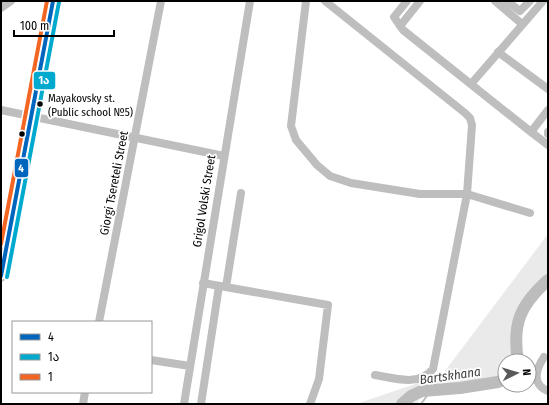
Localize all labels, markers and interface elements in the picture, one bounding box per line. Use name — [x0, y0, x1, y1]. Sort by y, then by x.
scale bar — [14, 12, 114, 38]
text: 100 m — [20, 19, 49, 33]
line badge: 1ა — [33, 71, 56, 90]
text: 1ა — [38, 74, 50, 87]
place label: Mayakovsky st. (Public school №5) — [48, 92, 133, 119]
marker: Mayakovsky st. (Public school №5) — [35, 99, 45, 109]
unlabelled marker — [17, 129, 27, 139]
street label: Giorgi Tsereteli Street — [97, 130, 131, 236]
street label: Grigol Volski Street — [190, 154, 218, 248]
line badge: 4 — [14, 158, 29, 178]
text: 4 — [18, 162, 24, 175]
legend — [12, 321, 152, 393]
text: 4 — [48, 330, 54, 344]
text: 1ა — [48, 350, 59, 364]
north arrow — [497, 353, 537, 393]
water label: Bartskhana — [419, 364, 482, 387]
text: N — [520, 368, 533, 376]
text: 1 — [48, 370, 53, 384]

